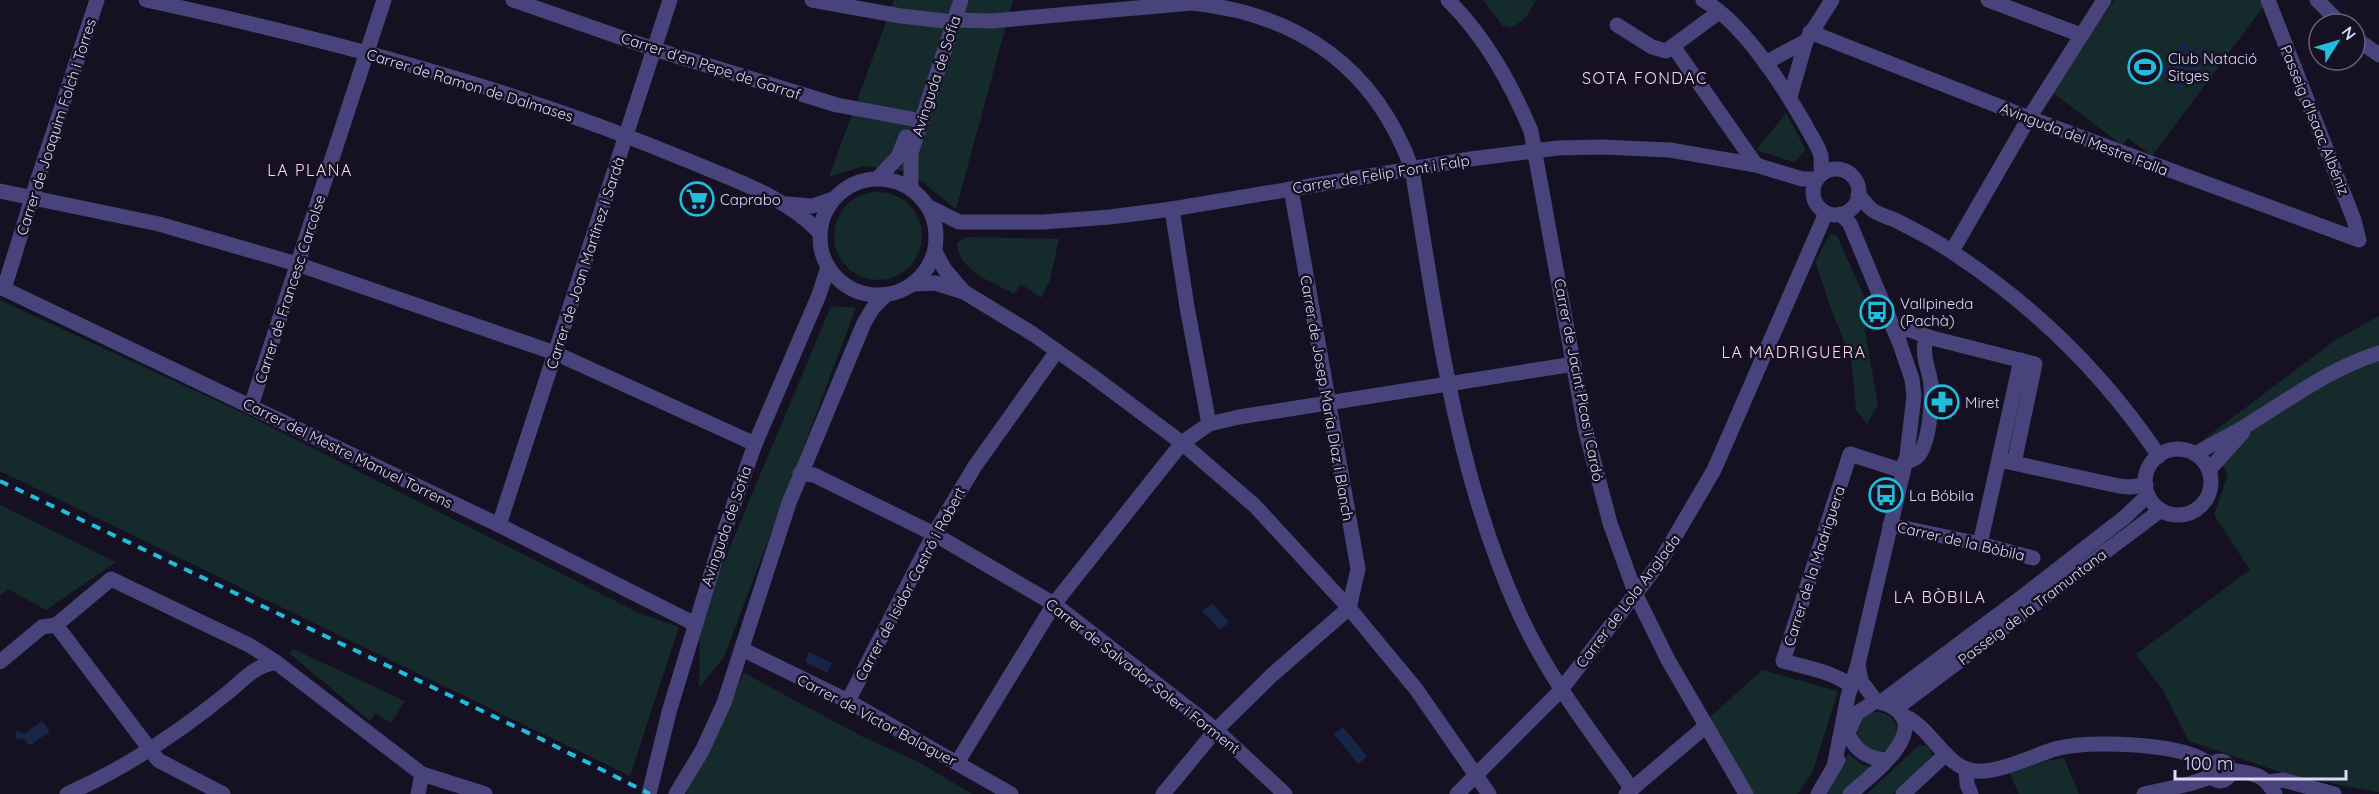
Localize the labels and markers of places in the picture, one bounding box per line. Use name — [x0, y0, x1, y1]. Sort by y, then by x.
sports icon: Club Natació Sitges — [2127, 49, 2163, 85]
place label: Club Natació Sitges — [2168, 49, 2257, 85]
supermarket icon: Caprabo — [679, 181, 715, 217]
place label: Caprabo — [720, 190, 781, 209]
bus stop icon: Vallpineda (Pachà) — [1859, 294, 1895, 330]
place label: Vallpineda (Pachà) — [1900, 294, 1973, 330]
pharmacy icon: Miret — [1924, 384, 1960, 420]
place label: Miret — [1965, 393, 2000, 412]
bus stop icon: La Bóbila — [1868, 477, 1904, 513]
place label: La Bóbila — [1909, 486, 1974, 505]

